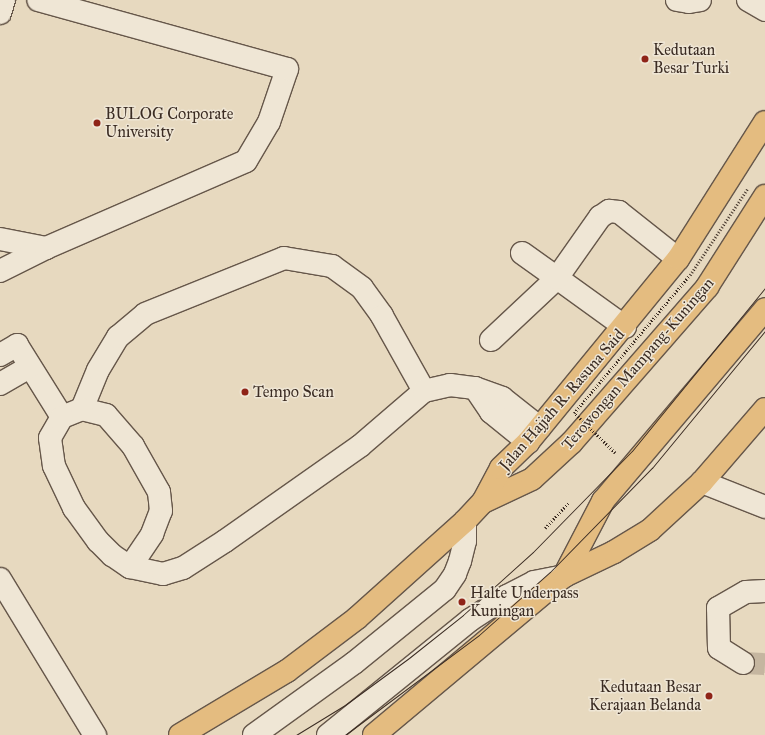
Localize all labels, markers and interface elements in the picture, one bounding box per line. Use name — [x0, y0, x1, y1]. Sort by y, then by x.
place label: Kedutaan Besar Turki — [653, 40, 729, 78]
marker: Kedutaan Besar Turki — [640, 54, 650, 64]
place label: BULOG Corporate University — [105, 104, 233, 142]
marker: BULOG Corporate University — [92, 118, 102, 128]
street label: Terowongan Mampang-Kuningan — [558, 274, 718, 454]
street label: Jalan Hajjah R. Rasuna Said — [495, 325, 629, 475]
place label: Tempo Scan — [253, 382, 334, 402]
marker: Tempo Scan — [240, 387, 250, 397]
place label: Halte Underpass Kuningan — [470, 583, 579, 621]
marker: Halte Underpass Kuningan — [457, 597, 467, 607]
place label: Kedutaan Besar Kerajaan Belanda — [589, 677, 701, 715]
marker: Kedutaan Besar Kerajaan Belanda — [704, 691, 714, 701]

